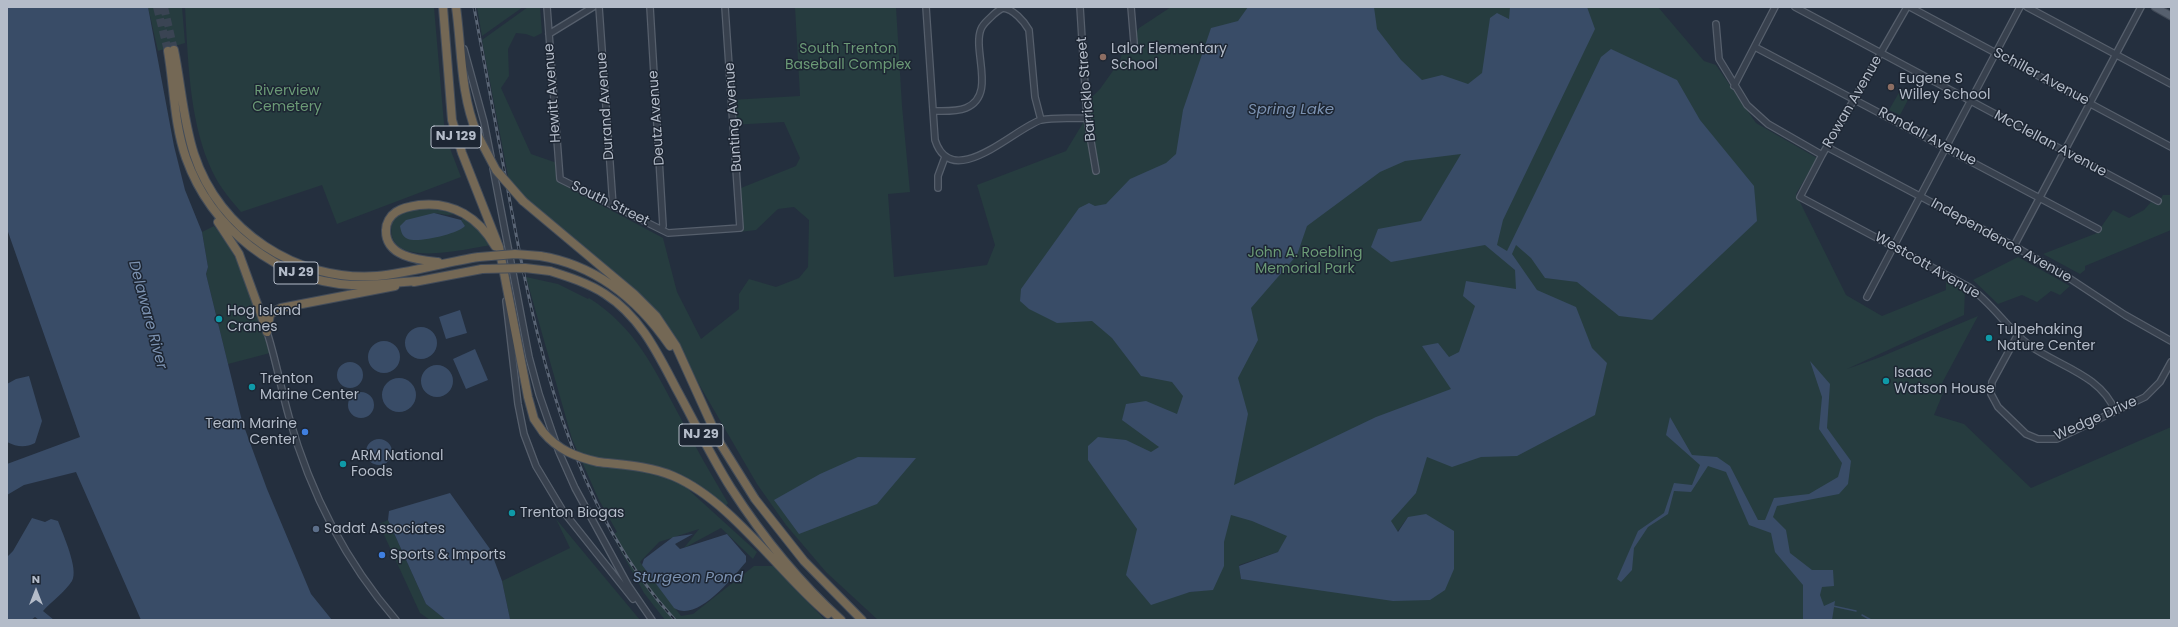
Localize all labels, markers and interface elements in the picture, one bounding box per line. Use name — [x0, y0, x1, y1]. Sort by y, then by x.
street label: Barricklo Street — [1074, 36, 1100, 142]
park label: South Trenton Baseball Complex — [785, 41, 911, 74]
place label: Lalor Elementary School — [1111, 41, 1227, 74]
street label: Hewitt Avenue — [541, 43, 565, 143]
street label: Schiller Avenue — [1990, 45, 2092, 109]
street label: Durand Avenue — [594, 51, 618, 161]
marker: Lalor Elementary School — [1098, 52, 1108, 62]
street label: Rowan Avenue — [1820, 53, 1886, 151]
street label: Bunting Avenue — [722, 62, 746, 172]
street label: Deutz Avenue — [645, 70, 669, 166]
place label: Eugene S Willey School — [1899, 71, 1990, 104]
marker: Eugene S Willey School — [1886, 82, 1896, 92]
park label: Riverview Cemetery — [252, 83, 322, 116]
water label: Spring Lake — [1248, 101, 1334, 119]
street label: Randall Avenue — [1875, 104, 1979, 170]
street label: McClellan Avenue — [1991, 107, 2109, 181]
road number: NJ 129 — [431, 126, 481, 148]
street label: South Street — [568, 178, 652, 230]
street label: Independence Avenue — [1928, 195, 2074, 287]
street label: Westcott Avenue — [1871, 229, 1983, 303]
park label: John A. Roebling Memorial Park — [1247, 245, 1363, 278]
water label: Delaware River — [124, 259, 170, 371]
road number: NJ 29 — [274, 262, 318, 284]
place label: Hog Island Cranes — [227, 303, 301, 336]
marker: Hog Island Cranes — [214, 314, 224, 324]
place label: Tulpehaking Nature Center — [1997, 322, 2095, 354]
marker: Tulpehaking Nature Center — [1984, 333, 1994, 343]
place label: Isaac Watson House — [1894, 365, 1995, 398]
place label: Trenton Marine Center — [260, 371, 359, 404]
marker: Isaac Watson House — [1881, 376, 1891, 386]
marker: Trenton Marine Center — [247, 382, 257, 392]
street label: Wedge Drive — [2052, 393, 2140, 445]
place label: Team Marine Center — [205, 416, 297, 448]
road number: NJ 29 — [679, 424, 723, 446]
marker: Team Marine Center — [300, 427, 310, 437]
place label: ARM National Foods — [351, 448, 443, 480]
marker: ARM National Foods — [338, 459, 348, 469]
place label: Trenton Biogas — [520, 505, 624, 521]
marker: Trenton Biogas — [507, 508, 517, 518]
place label: Sadat Associates — [324, 521, 445, 537]
marker: Sadat Associates — [311, 524, 321, 534]
place label: Sports & Imports — [390, 547, 506, 563]
marker: Sports & Imports — [377, 550, 387, 560]
water label: Sturgeon Pond — [633, 569, 743, 587]
north arrow — [16, 571, 56, 611]
text: N — [32, 571, 40, 587]

